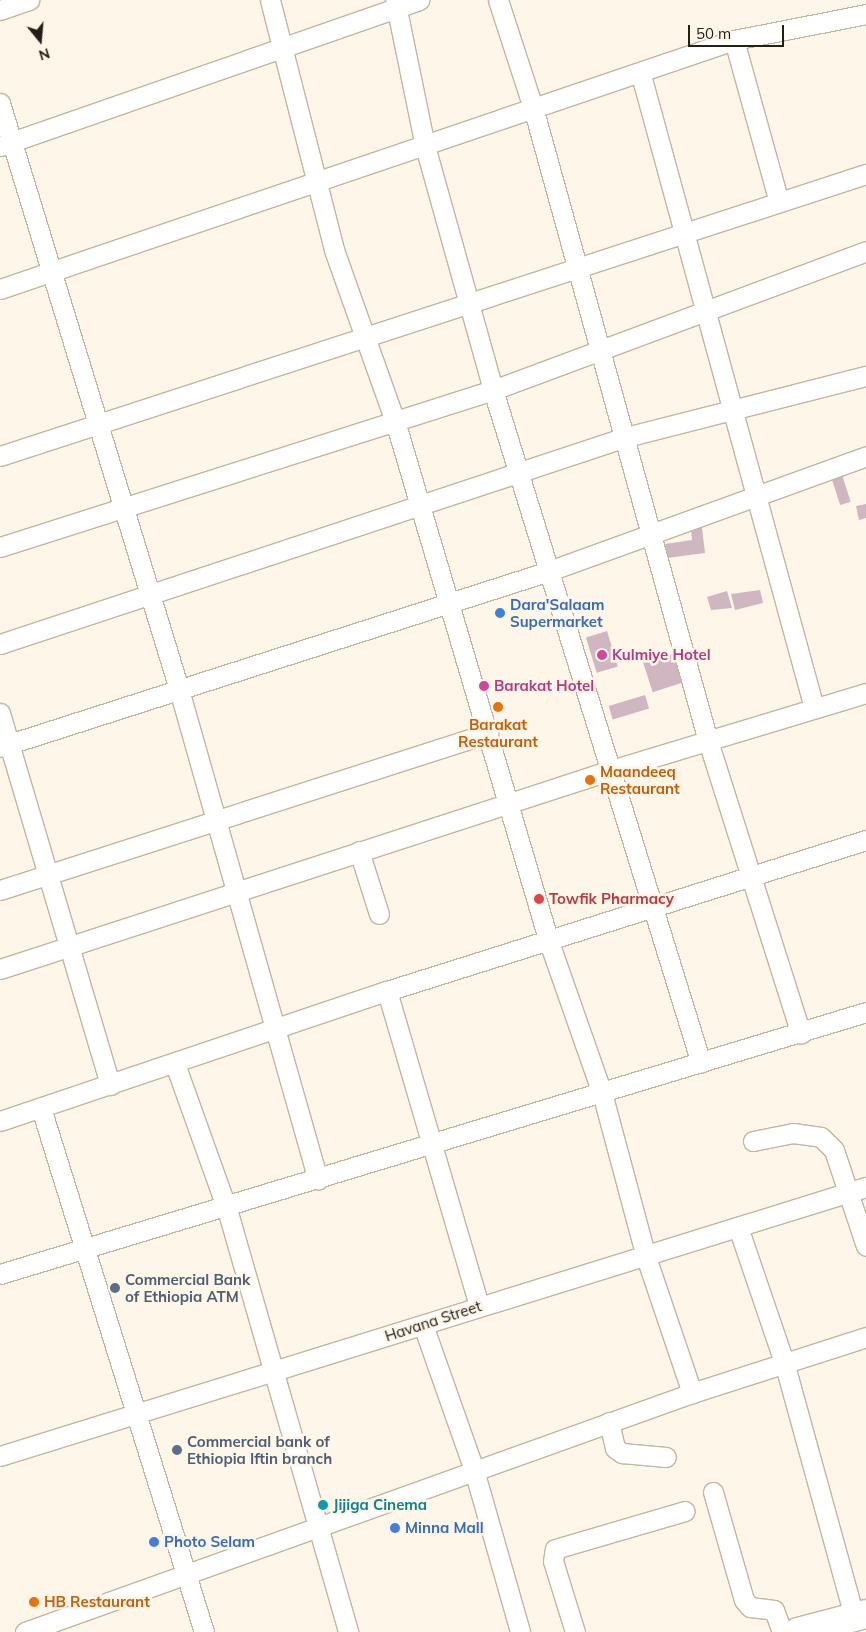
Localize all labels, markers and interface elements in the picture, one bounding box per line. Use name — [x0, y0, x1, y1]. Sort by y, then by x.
north arrow — [15, 15, 65, 65]
scale bar — [691, 15, 787, 47]
text: 50 m — [696, 24, 731, 43]
text: N — [37, 44, 52, 64]
place label: Dara'Salaam Supermarket — [510, 595, 604, 630]
marker: Dara'Salaam Supermarket — [494, 607, 506, 619]
place label: Kulmiye Hotel — [612, 646, 711, 664]
marker: Kulmiye Hotel — [596, 649, 608, 661]
place label: Barakat Hotel — [494, 677, 594, 695]
marker: Barakat Hotel — [478, 680, 490, 692]
marker: Barakat Restaurant — [492, 701, 504, 713]
place label: Barakat Restaurant — [458, 715, 538, 750]
place label: Maandeeq Restaurant — [600, 762, 680, 797]
marker: Maandeeq Restaurant — [584, 774, 596, 786]
place label: Towfik Pharmacy — [549, 890, 674, 908]
marker: Towfik Pharmacy — [533, 893, 545, 905]
place label: Commercial Bank of Ethiopia ATM — [125, 1270, 250, 1305]
marker: Commercial Bank of Ethiopia ATM — [109, 1282, 121, 1294]
street label: Havana Street — [382, 1297, 484, 1345]
place label: Commercial bank of Ethiopia Iftin branch — [187, 1432, 332, 1467]
marker: Commercial bank of Ethiopia Iftin branch — [171, 1444, 183, 1456]
place label: Jijiga Cinema — [333, 1496, 427, 1514]
marker: Jijiga Cinema — [317, 1499, 329, 1511]
place label: Minna Mall — [405, 1519, 484, 1537]
marker: Minna Mall — [389, 1522, 401, 1534]
place label: Photo Selam — [164, 1533, 255, 1551]
marker: Photo Selam — [148, 1536, 160, 1548]
place label: HB Restaurant — [44, 1593, 150, 1611]
marker: HB Restaurant — [28, 1596, 40, 1608]

